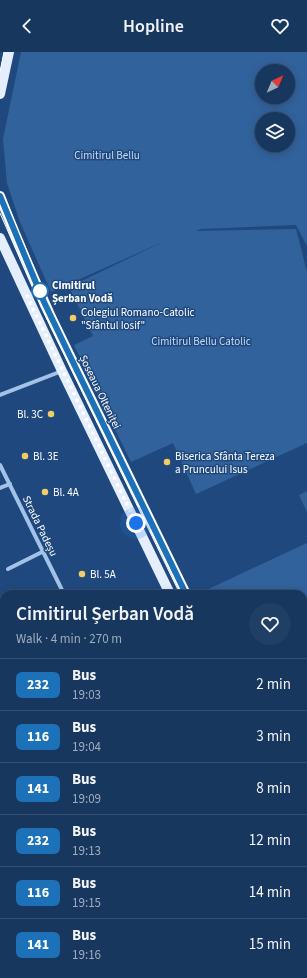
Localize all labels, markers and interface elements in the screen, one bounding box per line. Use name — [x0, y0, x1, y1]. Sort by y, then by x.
text: Hopline — [123, 14, 184, 39]
icon: back — [16, 15, 38, 37]
icon: heart — [269, 15, 291, 37]
north arrow — [255, 64, 295, 104]
map controls — [255, 64, 295, 152]
button: layers — [255, 112, 295, 152]
park label: Cimitirul Bellu — [74, 148, 140, 163]
place label: Cimitirul Șerban Vodă — [52, 278, 113, 306]
marker: Cimitirul Șerban Vodă — [31, 282, 49, 300]
place label: Colegiul Romano-Catolic "Sfântul Iosif" — [81, 305, 195, 333]
marker: Colegiul Romano-Catolic "Sfântul Iosif" — [68, 313, 78, 323]
park label: Cimitirul Bellu Catolic — [151, 334, 251, 349]
street label: Șoseaua Olteniței — [76, 352, 124, 432]
place label: Bl. 3C — [17, 407, 43, 422]
marker: Bl. 3C — [46, 409, 56, 419]
place label: Bl. 3E — [33, 449, 59, 464]
place label: Biserica Sfânta Tereza a Pruncului Isus — [175, 449, 275, 477]
marker: Bl. 3E — [20, 451, 30, 461]
marker: Biserica Sfânta Tereza a Pruncului Isus — [162, 457, 172, 467]
place label: Bl. 4A — [53, 485, 79, 500]
marker: Bl. 4A — [40, 487, 50, 497]
street label: Strada Padeșu — [19, 493, 61, 559]
your location — [126, 513, 146, 533]
place label: Bl. 5A — [90, 567, 116, 582]
marker: Bl. 5A — [77, 569, 87, 579]
text: Cimitirul Șerban Vodă — [16, 601, 194, 628]
button: heart — [249, 603, 291, 645]
text: Walk · 4 min · 270 m — [16, 630, 122, 648]
text: Bus — [72, 665, 96, 686]
text: 2 min — [256, 674, 291, 695]
text: 232 — [27, 675, 49, 695]
text: 19:03 — [72, 686, 101, 704]
text: Bus — [72, 717, 96, 738]
text: 3 min — [256, 726, 291, 747]
text: 116 — [27, 727, 49, 747]
text: 19:04 — [72, 738, 101, 756]
text: Bus — [72, 769, 96, 790]
text: 8 min — [256, 778, 291, 799]
text: 141 — [27, 779, 49, 799]
text: 19:09 — [72, 790, 101, 808]
text: Bus — [72, 821, 96, 842]
text: 12 min — [249, 830, 291, 851]
text: 232 — [27, 831, 49, 851]
text: 19:13 — [72, 842, 101, 860]
text: Bus — [72, 873, 96, 894]
text: 14 min — [249, 882, 291, 903]
text: 116 — [27, 883, 49, 903]
text: 19:15 — [72, 894, 101, 912]
text: Bus — [72, 925, 96, 946]
text: 15 min — [249, 934, 291, 955]
text: 141 — [27, 935, 49, 955]
text: 19:16 — [72, 946, 101, 964]

